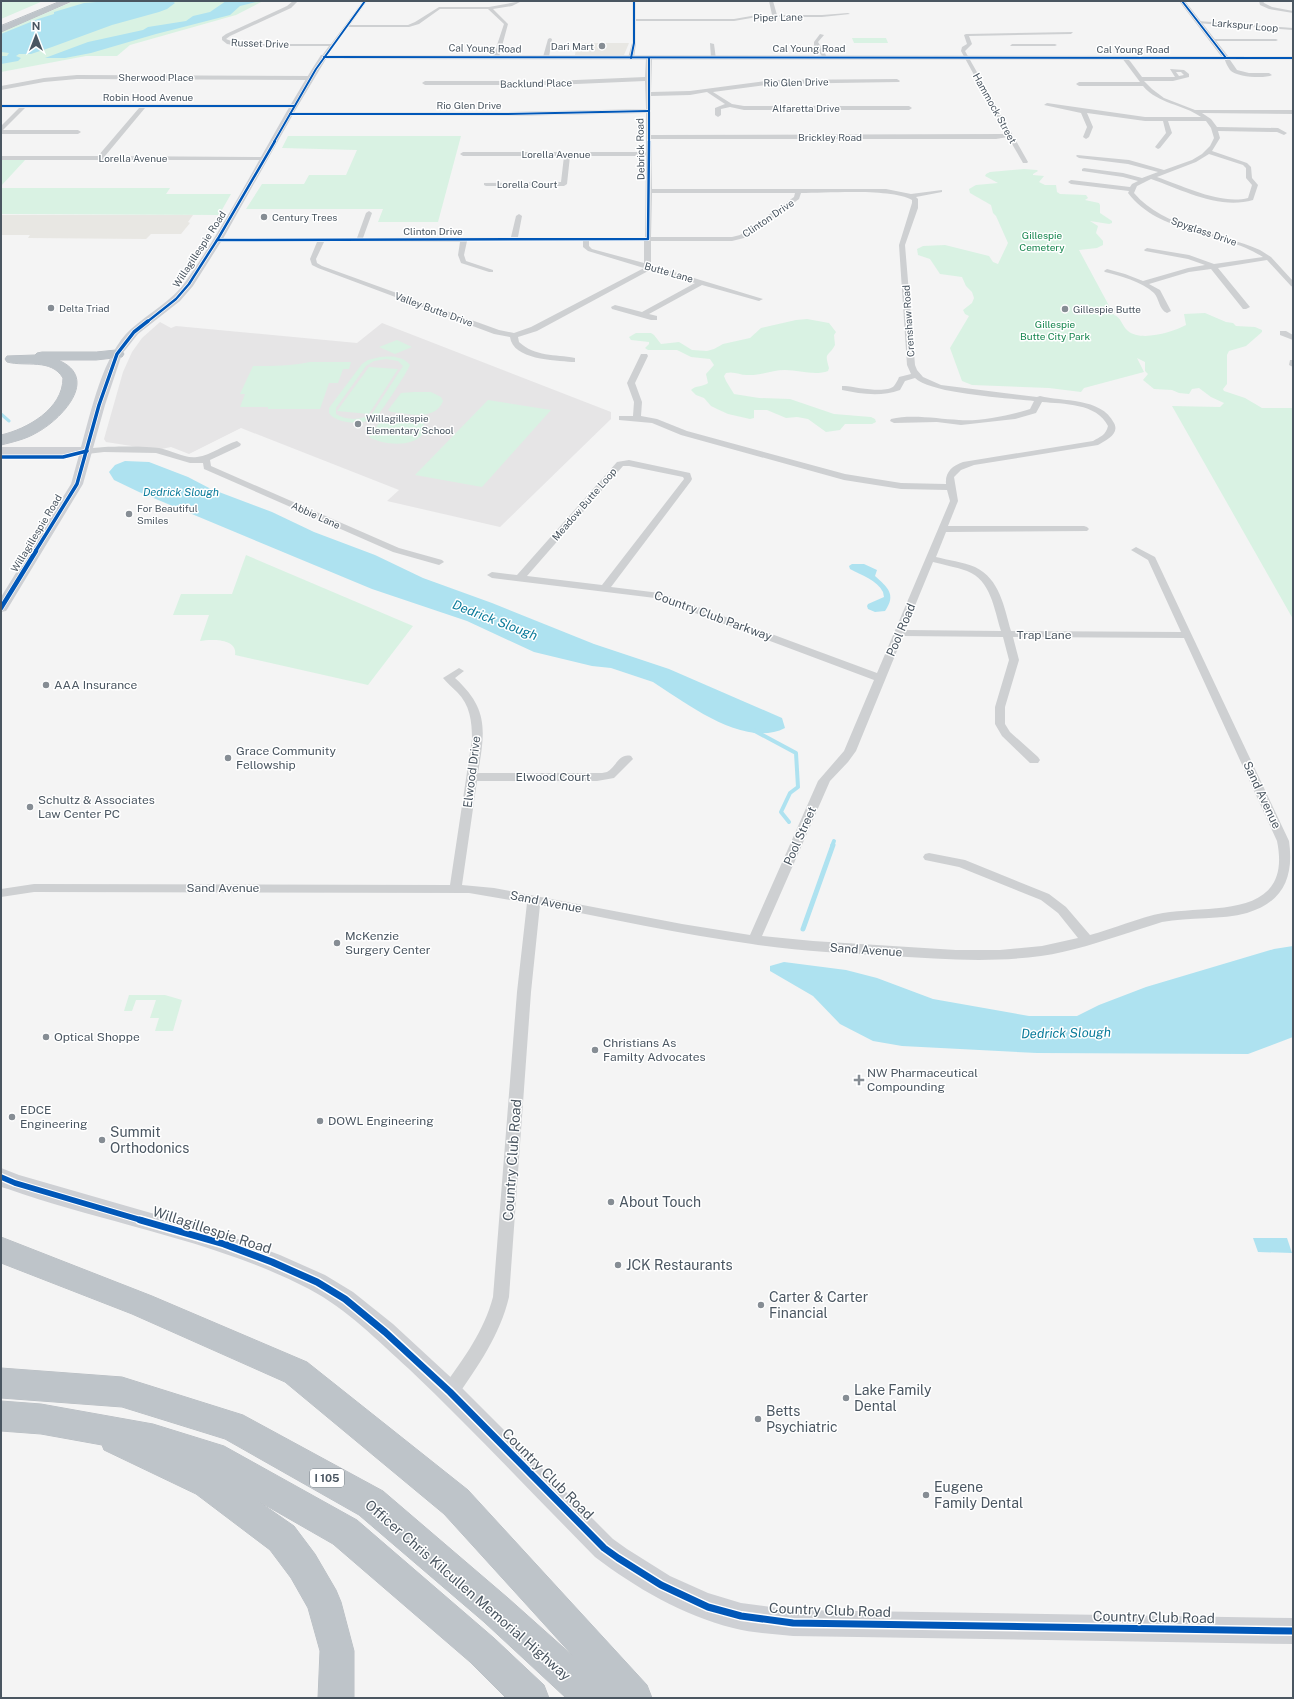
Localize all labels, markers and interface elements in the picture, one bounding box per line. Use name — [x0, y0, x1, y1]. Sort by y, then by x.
street label: Piper Lane — [753, 11, 803, 23]
north arrow — [16, 16, 56, 56]
street label: Larkspur Loop — [1211, 16, 1279, 34]
text: N — [32, 20, 40, 32]
street label: Russet Drive — [231, 36, 290, 50]
place label: Dari Mart — [551, 40, 594, 52]
street label: Cal Young Road — [448, 41, 522, 55]
marker: Dari Mart — [597, 41, 607, 51]
street label: Cal Young Road — [773, 42, 845, 54]
street label: Cal Young Road — [1097, 43, 1169, 55]
street label: Sherwood Place — [118, 71, 194, 83]
street label: Hammock Street — [971, 71, 1019, 145]
street label: Rio Glen Drive — [763, 75, 829, 89]
street label: Backlund Place — [500, 76, 572, 90]
street label: Robin Hood Avenue — [103, 91, 194, 103]
street label: Rio Glen Drive — [436, 99, 502, 111]
street label: Alfaretta Drive — [772, 102, 840, 114]
street label: Debrick Road — [633, 118, 647, 180]
street label: Brickley Road — [798, 131, 862, 143]
street label: Lorella Avenue — [522, 148, 591, 160]
street label: Lorella Avenue — [99, 152, 168, 164]
street label: Lorella Court — [497, 178, 557, 190]
street label: Clinton Drive — [740, 196, 796, 240]
street label: Willagillespie Road — [170, 209, 228, 289]
place label: Century Trees — [272, 211, 337, 223]
marker: Century Trees — [259, 212, 269, 222]
street label: Spyglass Drive — [1169, 214, 1239, 248]
street label: Clinton Drive — [403, 225, 463, 237]
park label: Gillespie Cemetery — [1019, 229, 1065, 253]
street label: Butte Lane — [643, 259, 695, 285]
street label: Crenshaw Road — [899, 285, 917, 357]
street label: Valley Butte Drive — [393, 289, 475, 329]
place label: Delta Triad — [59, 302, 110, 314]
marker: Delta Triad — [46, 303, 56, 313]
place label: Gillespie Butte — [1073, 303, 1141, 315]
marker: Gillespie Butte — [1060, 304, 1070, 314]
park label: Gillespie Butte City Park — [1020, 318, 1090, 342]
place label: Willagillespie Elementary School — [366, 412, 454, 436]
marker: Willagillespie Elementary School — [353, 419, 363, 429]
street label: Meadow Butte Loop — [549, 465, 619, 543]
water label: Dedrick Slough — [143, 486, 219, 498]
street label: Willagillespie Road — [8, 492, 64, 574]
street label: Abbie Lane — [290, 499, 343, 531]
place label: For Beautiful Smiles — [137, 502, 198, 526]
marker: For Beautiful Smiles — [124, 509, 134, 519]
street label: Country Club Parkway — [652, 588, 774, 644]
water label: Dedrick Slough — [450, 597, 540, 643]
street label: Pool Road — [884, 601, 918, 659]
street label: Trap Lane — [1017, 628, 1072, 642]
place label: AAA Insurance — [54, 678, 138, 692]
marker: AAA Insurance — [41, 680, 51, 690]
street label: Elwood Drive — [461, 735, 483, 809]
place label: Grace Community Fellowship — [236, 744, 336, 772]
marker: Grace Community Fellowship — [223, 753, 233, 763]
street label: Sand Avenue — [1240, 759, 1284, 831]
street label: Elwood Court — [516, 770, 591, 784]
place label: Schultz & Associates Law Center PC — [38, 793, 155, 821]
marker: Schultz & Associates Law Center PC — [25, 802, 35, 812]
street label: Pool Street — [781, 804, 819, 867]
street label: Sand Avenue — [187, 881, 260, 895]
street label: Sand Avenue — [509, 888, 583, 916]
place label: McKenzie Surgery Center — [345, 929, 431, 957]
marker: McKenzie Surgery Center — [332, 938, 342, 948]
street label: Sand Avenue — [829, 940, 903, 960]
water label: Dedrick Slough — [1021, 1025, 1111, 1041]
place label: Optical Shoppe — [54, 1030, 140, 1044]
marker: Optical Shoppe — [41, 1032, 51, 1042]
place label: Christians As Familty Advocates — [603, 1036, 706, 1064]
marker: Christians As Familty Advocates — [590, 1045, 600, 1055]
place label: NW Pharmaceutical Compounding — [867, 1066, 978, 1094]
marker: NW Pharmaceutical Compounding — [854, 1075, 864, 1085]
street label: Country Club Road — [500, 1099, 524, 1221]
place label: EDCE Engineering — [20, 1103, 87, 1131]
marker: EDCE Engineering — [7, 1112, 17, 1122]
place label: DOWL Engineering — [328, 1114, 434, 1128]
marker: DOWL Engineering — [315, 1116, 325, 1126]
place label: Summit Orthodonics — [110, 1124, 189, 1156]
marker: Summit Orthodonics — [97, 1135, 107, 1145]
place label: About Touch — [619, 1194, 701, 1210]
marker: About Touch — [606, 1197, 616, 1207]
street label: Willagillespie Road — [150, 1203, 274, 1257]
place label: JCK Restaurants — [626, 1257, 733, 1273]
marker: JCK Restaurants — [613, 1260, 623, 1270]
place label: Carter & Carter Financial — [769, 1289, 868, 1321]
marker: Carter & Carter Financial — [756, 1300, 766, 1310]
place label: Lake Family Dental — [854, 1382, 932, 1414]
marker: Lake Family Dental — [841, 1393, 851, 1403]
place label: Betts Psychiatric — [766, 1403, 838, 1435]
marker: Betts Psychiatric — [753, 1414, 763, 1424]
street label: Country Club Road — [499, 1425, 597, 1523]
road number: I 105 — [310, 1469, 344, 1487]
place label: Eugene Family Dental — [934, 1479, 1023, 1511]
marker: Eugene Family Dental — [921, 1490, 931, 1500]
street label: Officer Chris Kilcullen Memorial Highway — [362, 1496, 574, 1684]
street label: Country Club Road — [769, 1600, 891, 1620]
street label: Country Club Road — [1093, 1608, 1215, 1626]

